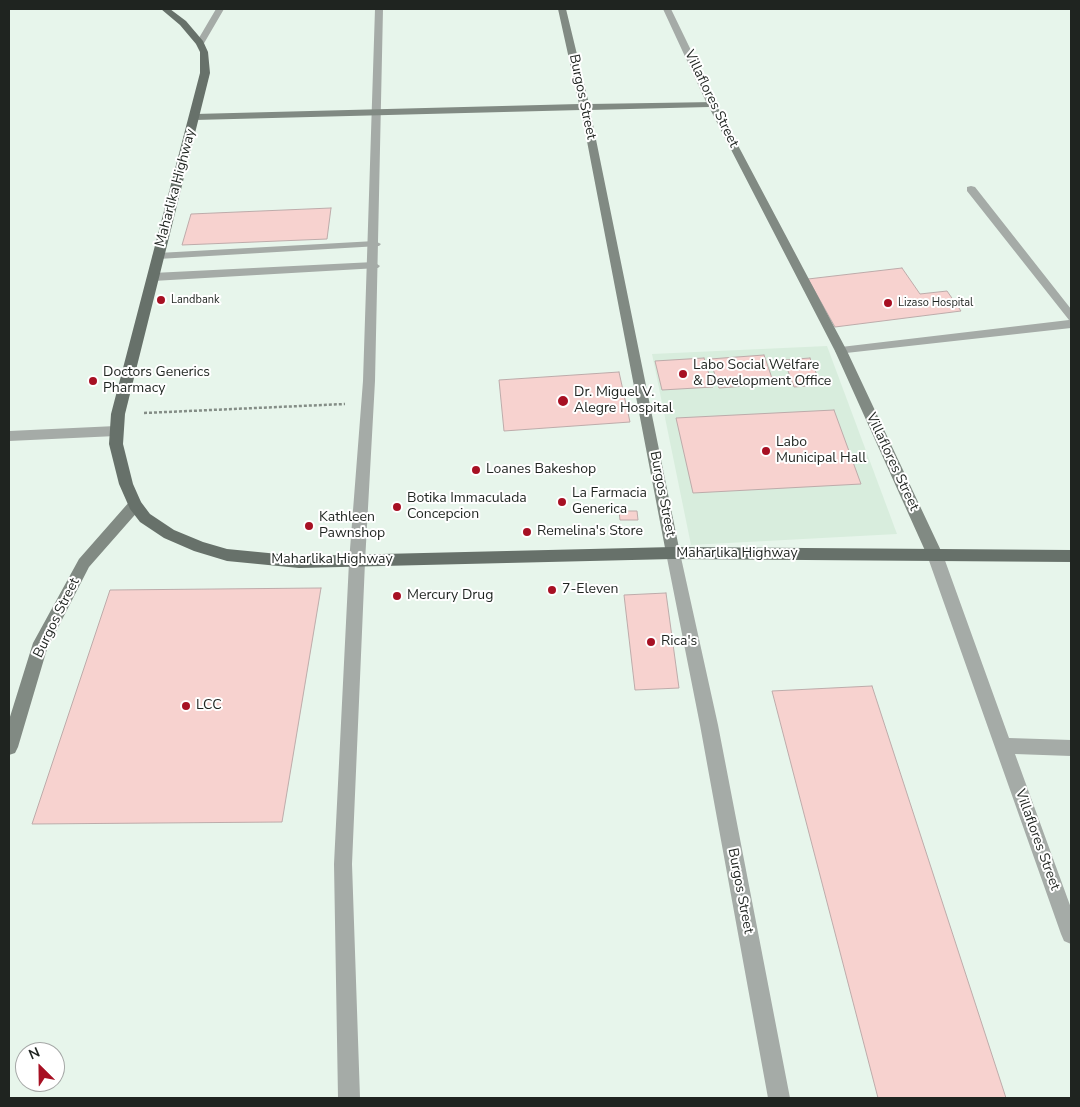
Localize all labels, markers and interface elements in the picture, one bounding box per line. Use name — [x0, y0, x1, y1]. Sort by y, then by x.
street label: Villaflores Street — [680, 48, 742, 150]
street label: Burgos Street — [565, 53, 599, 141]
street label: Maharlika Highway — [152, 127, 200, 249]
place label: Landbank — [171, 293, 219, 307]
marker: Landbank — [155, 294, 167, 306]
place label: Lizaso Hospital — [898, 296, 973, 310]
marker: Lizaso Hospital — [882, 297, 894, 309]
place label: Labo Social Welfare & Development Office — [693, 358, 831, 391]
place label: Doctors Generics Pharmacy — [103, 365, 210, 398]
marker: Labo Social Welfare & Development Office — [677, 368, 689, 380]
marker: Doctors Generics Pharmacy — [87, 375, 99, 387]
place label: Dr. Miguel V. Alegre Hospital — [574, 385, 673, 418]
marker: Dr. Miguel V. Alegre Hospital — [556, 394, 570, 408]
street label: Villaflores Street — [862, 410, 922, 514]
place label: Labo Municipal Hall — [776, 435, 866, 468]
marker: Labo Municipal Hall — [760, 445, 772, 457]
street label: Burgos Street — [645, 450, 679, 538]
place label: Loanes Bakeshop — [486, 462, 596, 478]
marker: Loanes Bakeshop — [470, 464, 482, 476]
place label: La Farmacia Generica — [572, 486, 647, 518]
place label: Botika Immaculada Concepcion — [407, 491, 527, 524]
marker: La Farmacia Generica — [556, 496, 568, 508]
marker: Botika Immaculada Concepcion — [391, 501, 403, 513]
place label: Kathleen Pawnshop — [319, 510, 385, 542]
marker: Kathleen Pawnshop — [303, 520, 315, 532]
place label: Remelina's Store — [537, 524, 643, 540]
marker: Remelina's Store — [521, 526, 533, 538]
street label: Maharlika Highway — [676, 546, 798, 562]
street label: Maharlika Highway — [271, 552, 393, 568]
street label: Burgos Street — [30, 575, 84, 661]
place label: 7-Eleven — [562, 582, 618, 598]
marker: 7-Eleven — [546, 584, 558, 596]
place label: Mercury Drug — [407, 588, 493, 604]
marker: Mercury Drug — [391, 590, 403, 602]
place label: Rica's — [661, 634, 697, 650]
marker: Rica's — [645, 636, 657, 648]
place label: LCC — [196, 698, 222, 714]
marker: LCC — [180, 700, 192, 712]
street label: Villaflores Street — [1011, 787, 1063, 893]
street label: Burgos Street — [723, 847, 757, 935]
north arrow — [15, 1042, 65, 1092]
text: N — [26, 1043, 43, 1064]

